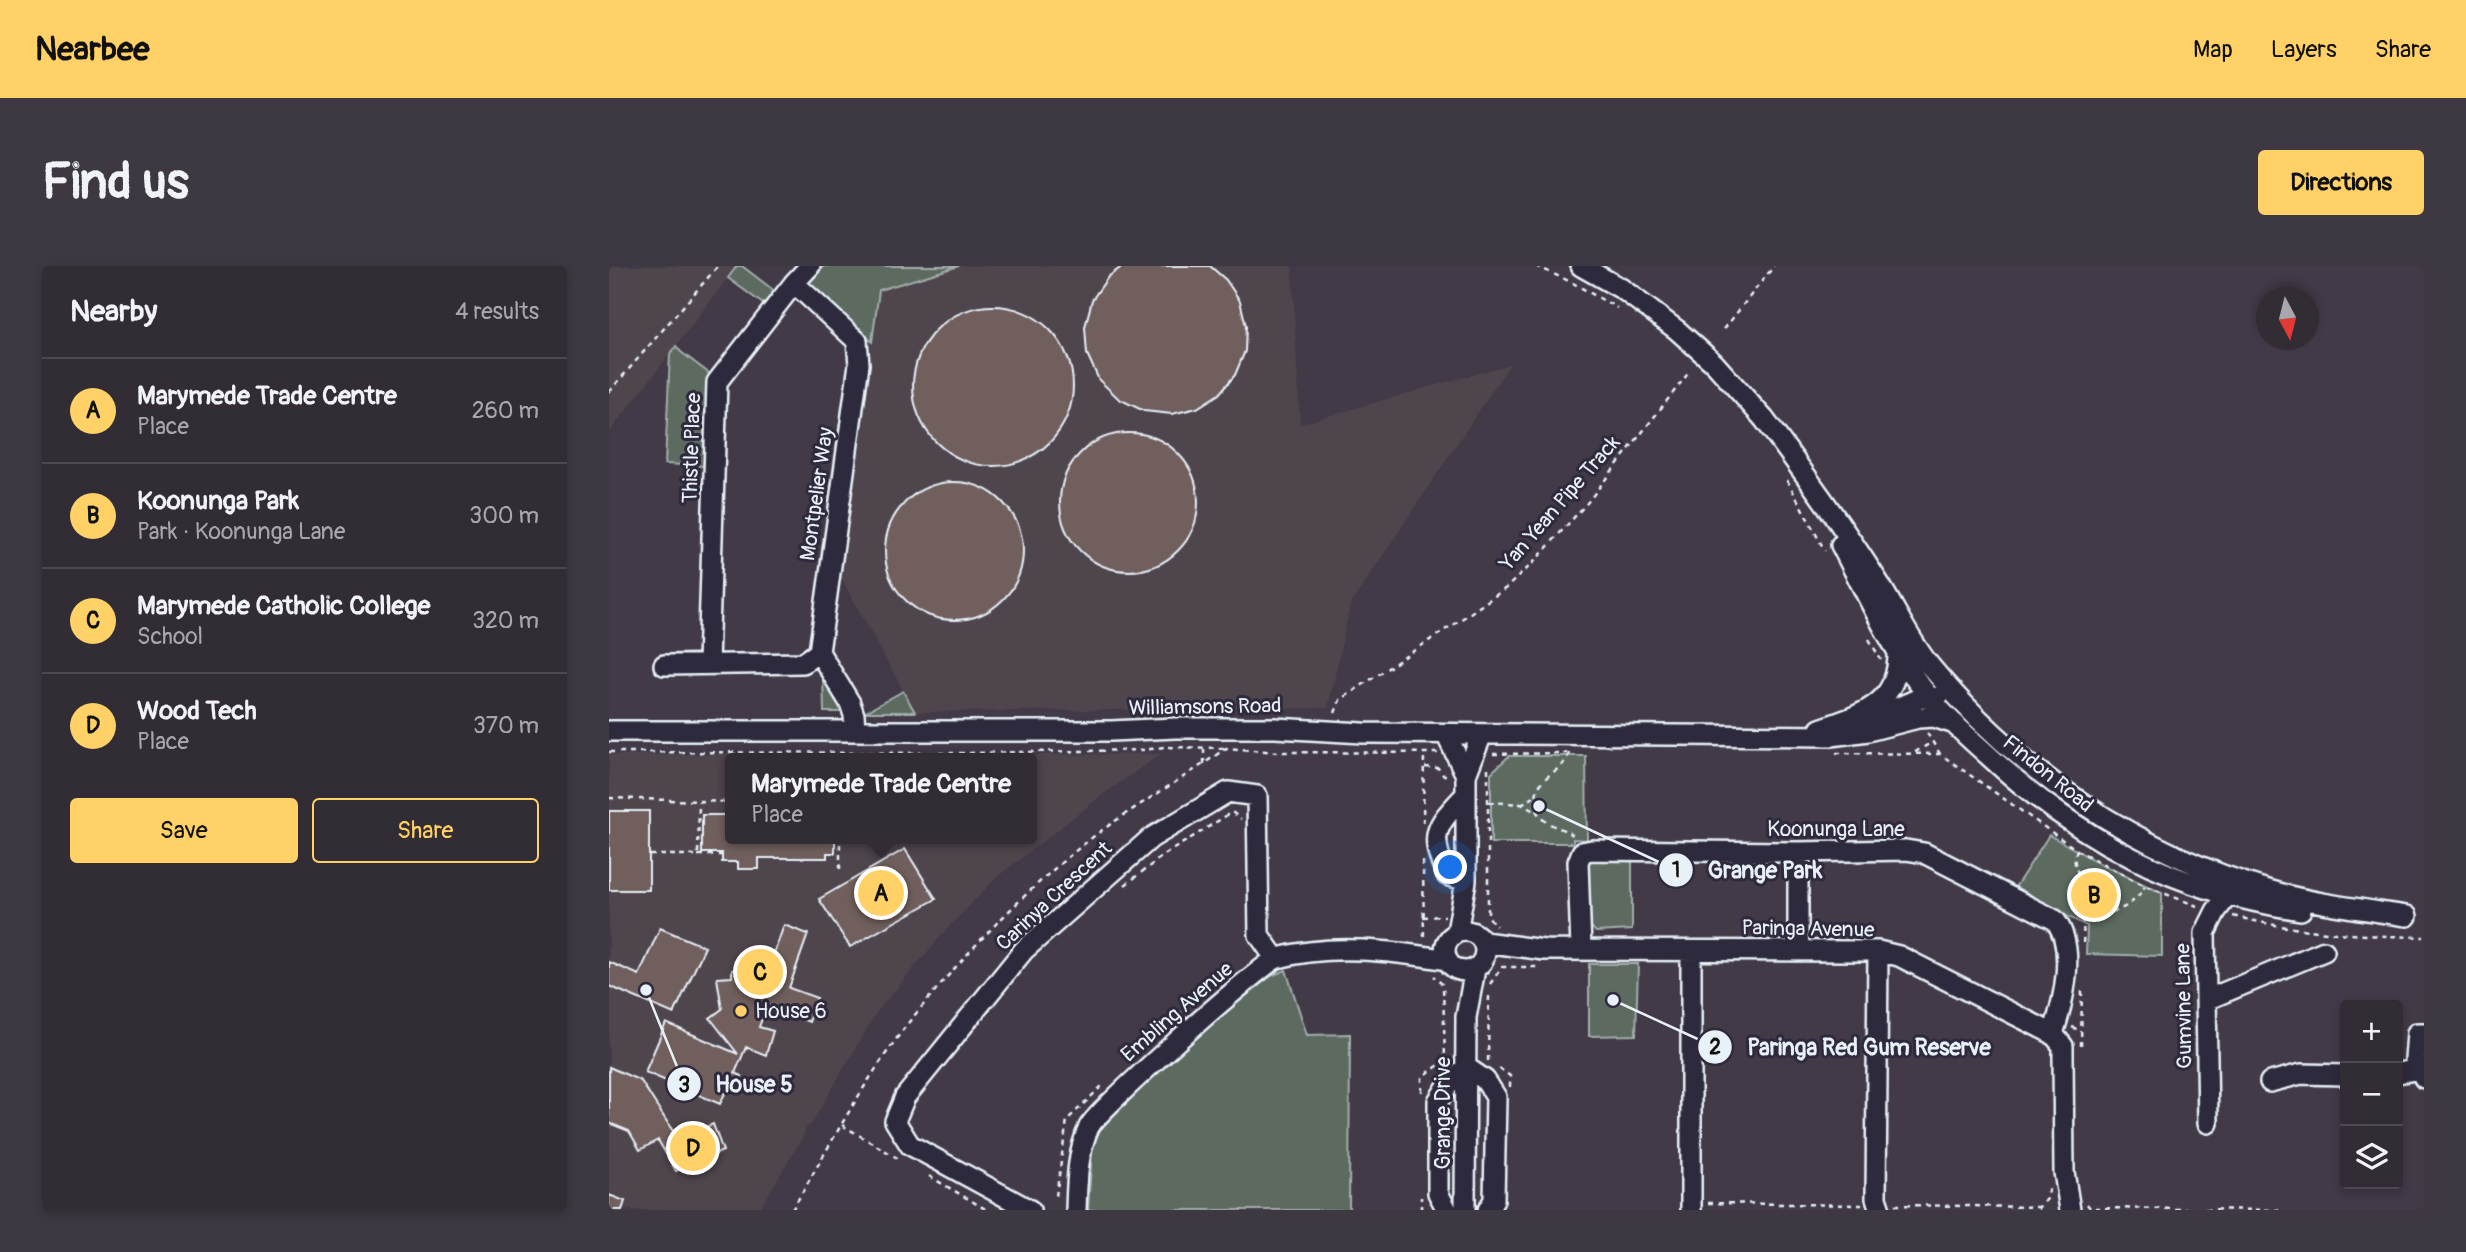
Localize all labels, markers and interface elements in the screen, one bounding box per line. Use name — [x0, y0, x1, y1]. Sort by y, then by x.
text: Nearbee — [35, 29, 149, 70]
text: Map — [2193, 35, 2233, 64]
text: Layers — [2271, 35, 2337, 64]
text: Share — [2375, 35, 2431, 64]
button: Directions — [2258, 150, 2424, 215]
text: Find us — [42, 152, 189, 213]
north arrow — [2256, 287, 2319, 350]
text: Nearby — [70, 293, 157, 330]
text: 4 results — [455, 297, 539, 326]
text: Marymede Trade Centre — [137, 380, 397, 412]
street label: Thistle Place — [677, 392, 707, 504]
text: A — [86, 396, 100, 425]
text: 260 m — [472, 396, 539, 425]
text: Place — [137, 412, 189, 441]
street label: Montpelier Way — [794, 426, 840, 562]
street label: Yan Yean Pipe Track — [1493, 430, 1626, 577]
text: Koonunga Park — [137, 485, 299, 517]
text: B — [86, 501, 100, 530]
text: 300 m — [469, 501, 539, 530]
text: Park · Koonunga Lane — [137, 517, 345, 546]
text: Marymede Catholic College — [137, 590, 430, 622]
text: C — [86, 606, 100, 635]
text: 320 m — [472, 606, 539, 635]
text: School — [137, 622, 203, 651]
street label: Williamsons Road — [1128, 692, 1282, 722]
text: Wood Tech — [137, 695, 257, 727]
text: D — [86, 711, 100, 740]
text: 370 m — [473, 711, 539, 740]
text: Place — [137, 727, 189, 756]
street label: Findon Road — [1997, 729, 2099, 819]
popup — [725, 753, 1037, 844]
text: Marymede Trade Centre — [751, 768, 1011, 800]
button: Save — [70, 798, 298, 863]
button: Share — [312, 798, 539, 863]
text: Place — [751, 800, 803, 829]
street label: Koonunga Lane — [1767, 816, 1905, 843]
street label: Carinya Crescent — [990, 835, 1118, 957]
callout: Grange Park — [1659, 848, 1836, 892]
your location — [1433, 850, 1467, 884]
text: Grange Park — [1708, 856, 1823, 885]
text: 1 — [1672, 857, 1680, 884]
pin: A — [858, 867, 904, 919]
pin: B — [2071, 869, 2117, 921]
street label: Paringa Avenue — [1741, 914, 1875, 944]
street label: Gumvine Lane — [2169, 942, 2199, 1069]
pin: C — [737, 946, 783, 998]
street label: Embling Avenue — [1115, 955, 1239, 1068]
place label: House 6 — [755, 998, 827, 1025]
map controls — [2340, 1000, 2403, 1189]
button: + — [2340, 1000, 2403, 1063]
marker: House 6 — [733, 1003, 749, 1019]
callout: Paringa Red Gum Reserve — [1698, 1025, 2004, 1069]
text: Paringa Red Gum Reserve — [1747, 1033, 1991, 1062]
text: 2 — [1709, 1034, 1721, 1061]
street label: Grange Drive — [1430, 1056, 1457, 1169]
callout: House 5 — [667, 1062, 807, 1106]
button: − — [2340, 1063, 2403, 1126]
text: House 5 — [715, 1070, 793, 1099]
text: 3 — [678, 1072, 690, 1099]
pin: D — [670, 1122, 716, 1174]
button: layers — [2340, 1126, 2403, 1189]

